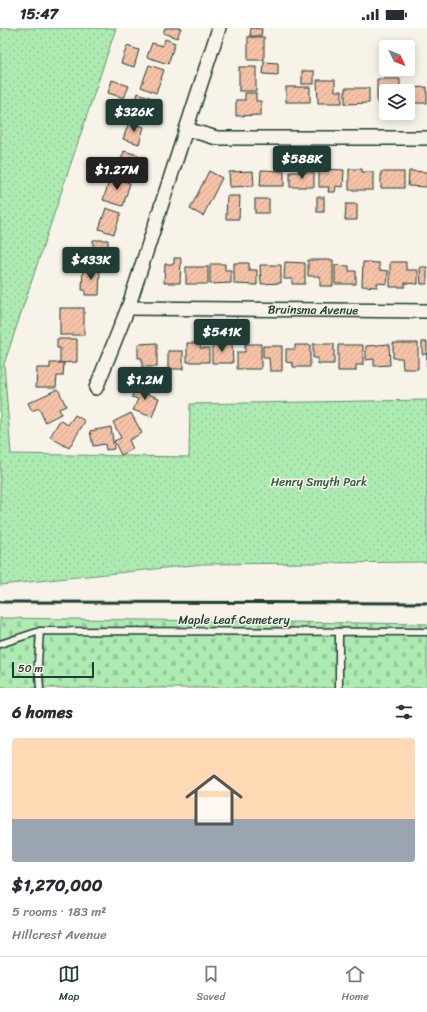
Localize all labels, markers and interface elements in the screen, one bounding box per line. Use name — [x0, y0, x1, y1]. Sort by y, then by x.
text: 15:47 — [20, 1, 58, 27]
north arrow — [379, 40, 415, 76]
map controls — [379, 40, 415, 120]
button: layers — [379, 84, 415, 120]
pin: $326K — [106, 99, 162, 133]
text: $326K — [115, 100, 153, 123]
pin: $588K — [274, 146, 330, 180]
text: $588K — [282, 147, 322, 170]
pin: $1.27M — [84, 157, 150, 191]
text: $1.27M — [95, 158, 139, 181]
pin: $433K — [63, 247, 119, 281]
text: $433K — [71, 248, 111, 271]
street label: Bruinsma Avenue — [268, 298, 359, 321]
pin: $541K — [194, 319, 250, 353]
text: $541K — [203, 320, 241, 343]
pin: $1.2M — [117, 367, 173, 401]
text: $1.2M — [127, 368, 163, 391]
park label: Henry Smyth Park — [271, 471, 367, 493]
street label: Maple Leaf Cemetery — [178, 609, 290, 631]
text: 50 m — [18, 659, 43, 678]
scale bar — [12, 660, 94, 679]
text: 6 homes — [12, 697, 72, 727]
icon: filters — [393, 701, 415, 723]
icon: home — [178, 764, 250, 836]
text: $1,270,000 — [12, 870, 102, 900]
text: 5 rooms · 183 m² — [12, 900, 106, 923]
text: Hillcrest Avenue — [12, 923, 107, 946]
tab: Map — [58, 963, 80, 1006]
tab: Saved — [196, 963, 225, 1006]
tab: Home — [341, 963, 369, 1006]

